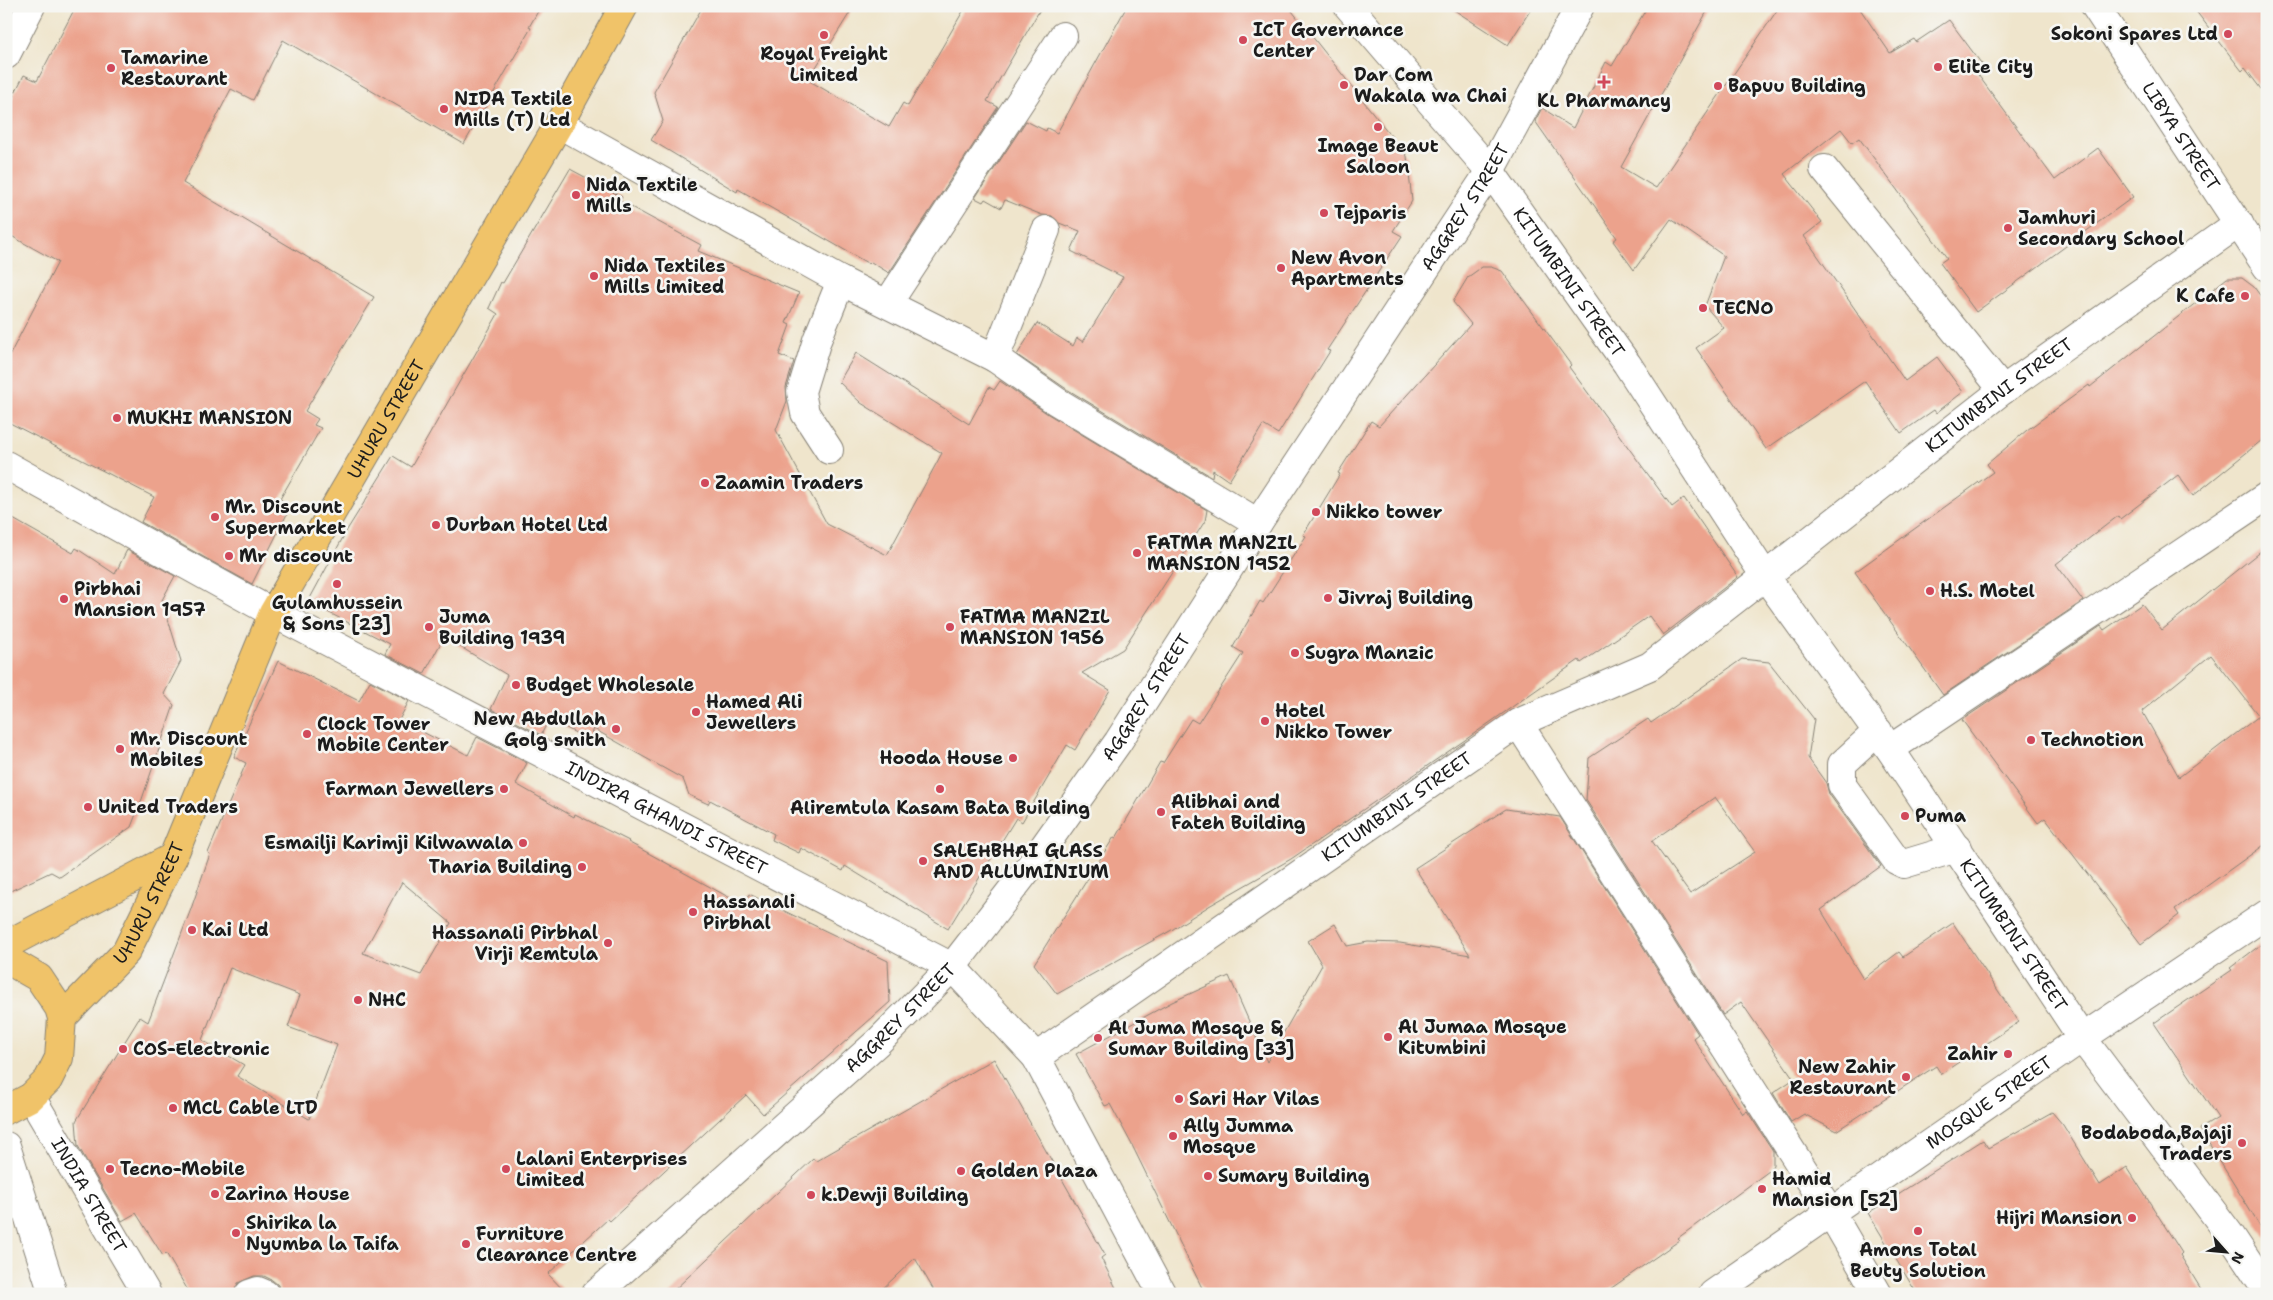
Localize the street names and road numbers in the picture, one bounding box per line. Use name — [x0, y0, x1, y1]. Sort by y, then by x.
street label: LIBYA STREET — [2136, 77, 2225, 195]
street label: AGGREY STREET — [1415, 139, 1515, 275]
street label: KITUMBINI STREET — [1508, 203, 1630, 362]
street label: KITUMBINI STREET — [1921, 332, 2077, 458]
street label: UHURU STREET — [342, 355, 430, 483]
street label: AGGREY STREET — [1096, 629, 1196, 766]
street label: KITUMBINI STREET — [1317, 746, 1477, 868]
street label: INDIRA GHANDI STREET — [561, 756, 771, 881]
street label: UHURU STREET — [108, 838, 190, 970]
street label: KITUMBINI STREET — [1954, 854, 2073, 1016]
street label: AGGREY STREET — [840, 958, 961, 1078]
street label: MOSQUE STREET — [1921, 1050, 2057, 1155]
street label: INDIA STREET — [46, 1133, 132, 1257]

